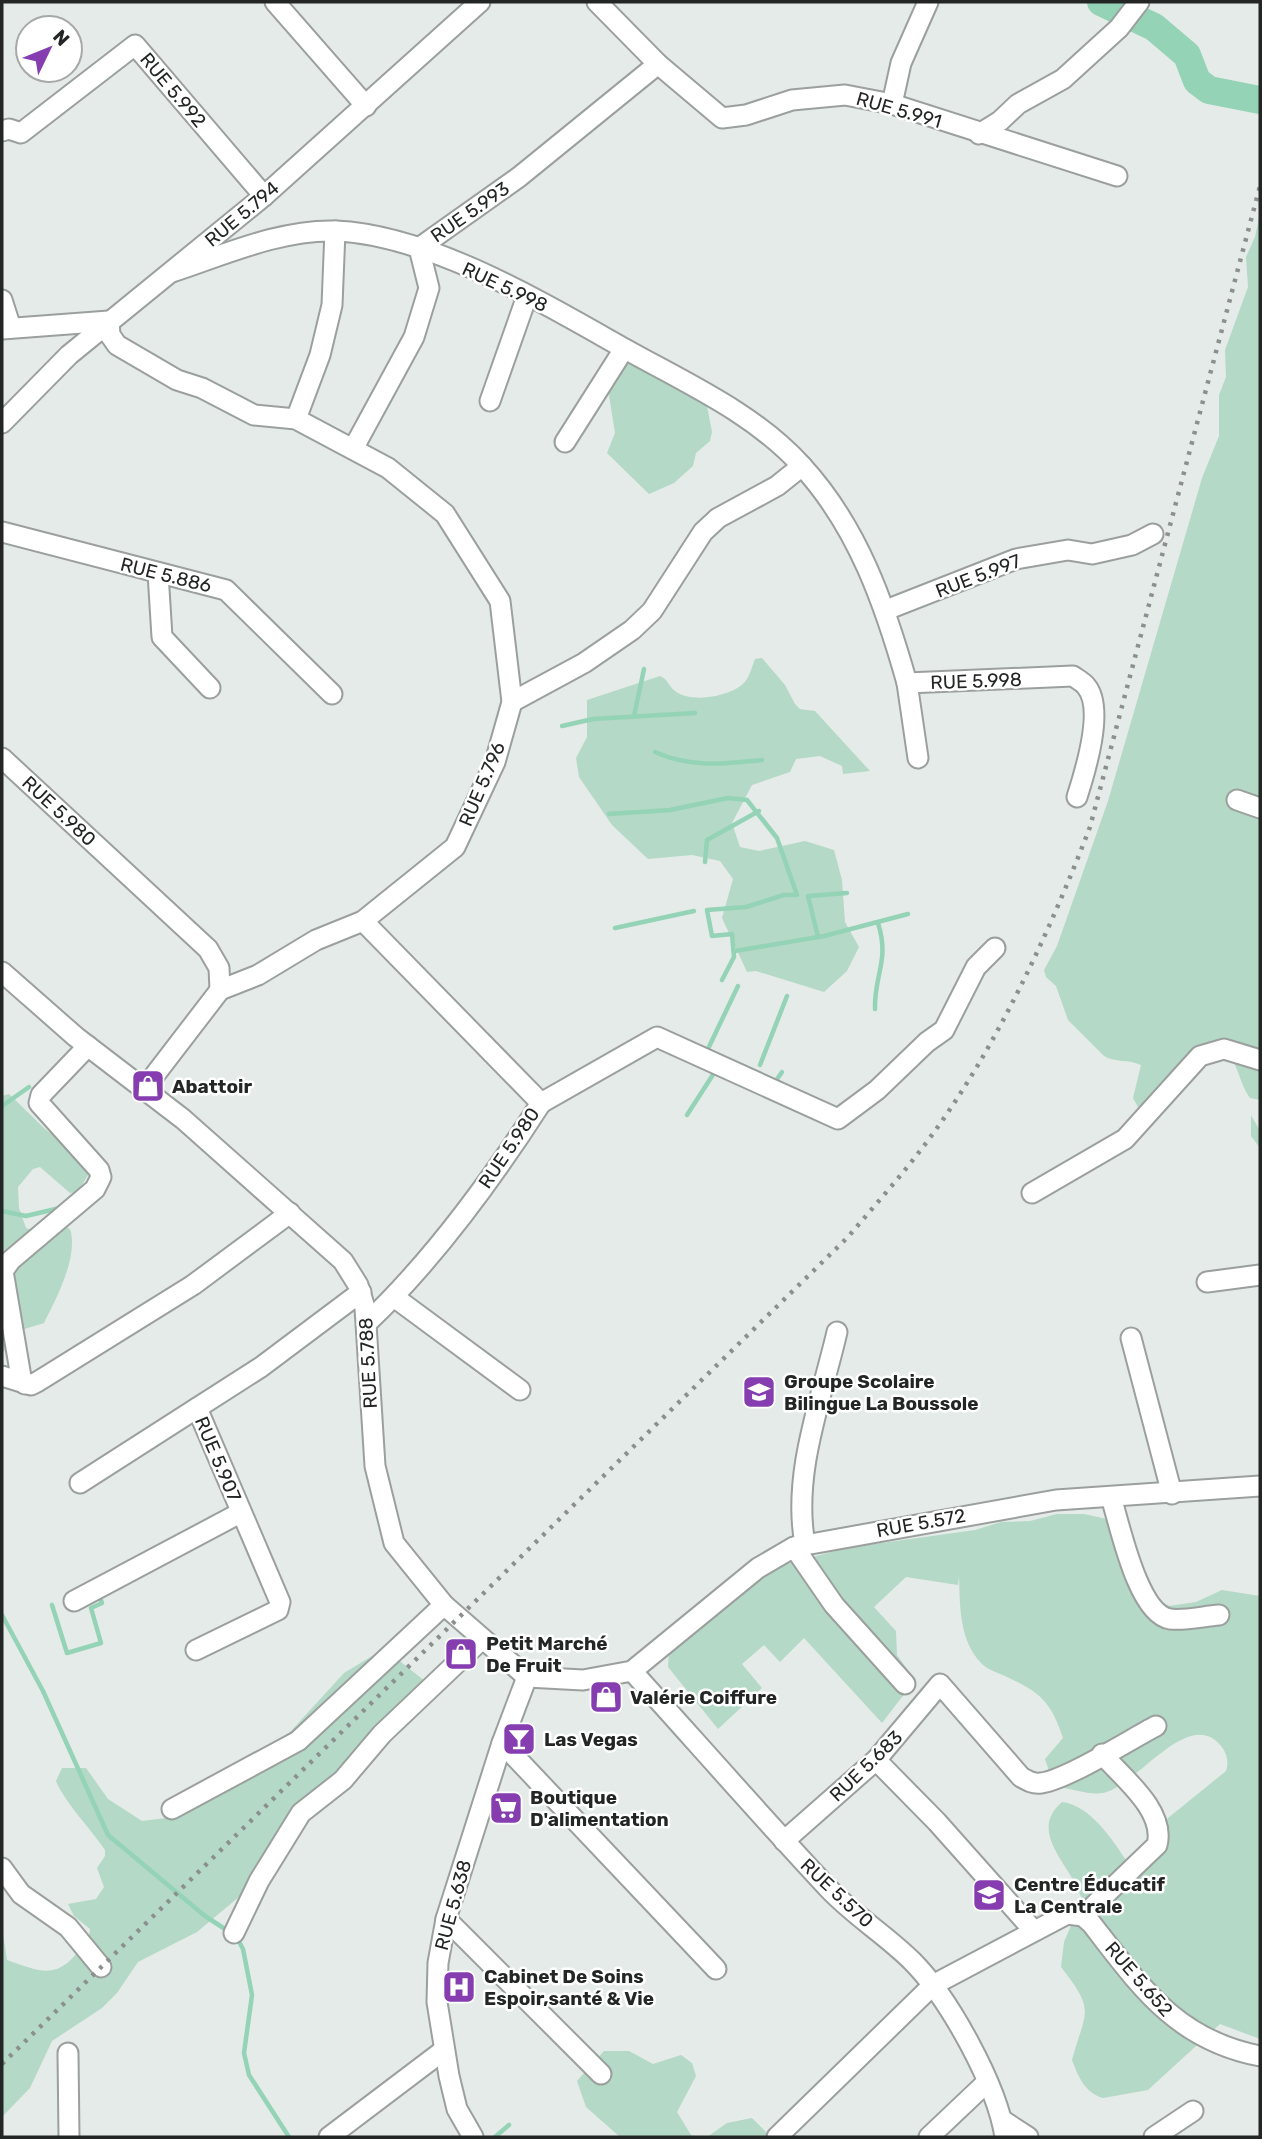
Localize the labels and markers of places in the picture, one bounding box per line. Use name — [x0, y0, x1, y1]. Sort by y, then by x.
shop icon: Abattoir — [129, 1067, 167, 1105]
place label: Abattoir — [172, 1075, 253, 1098]
place label: Groupe Scolaire Bilingue La Boussole — [784, 1370, 979, 1415]
school or university icon: Groupe Scolaire Bilingue La Boussole — [740, 1373, 778, 1411]
place label: Petit Marché De Fruit — [486, 1632, 608, 1677]
shop icon: Petit Marché De Fruit — [442, 1635, 480, 1673]
shop icon: Valérie Coiffure — [587, 1678, 625, 1716]
place label: Valérie Coiffure — [630, 1686, 777, 1709]
bar icon: Las Vegas — [500, 1720, 538, 1758]
place label: Las Vegas — [544, 1728, 638, 1751]
place label: Boutique D'alimentation — [530, 1786, 669, 1831]
supermarket icon: Boutique D'alimentation — [487, 1789, 525, 1827]
place label: Centre Éducatif La Centrale — [1014, 1873, 1165, 1918]
school or university icon: Centre Éducatif La Centrale — [970, 1876, 1008, 1914]
place label: Cabinet De Soins Espoir,santé & Vie — [484, 1965, 654, 2010]
hospital icon: Cabinet De Soins Espoir,santé & Vie — [440, 1968, 478, 2006]

